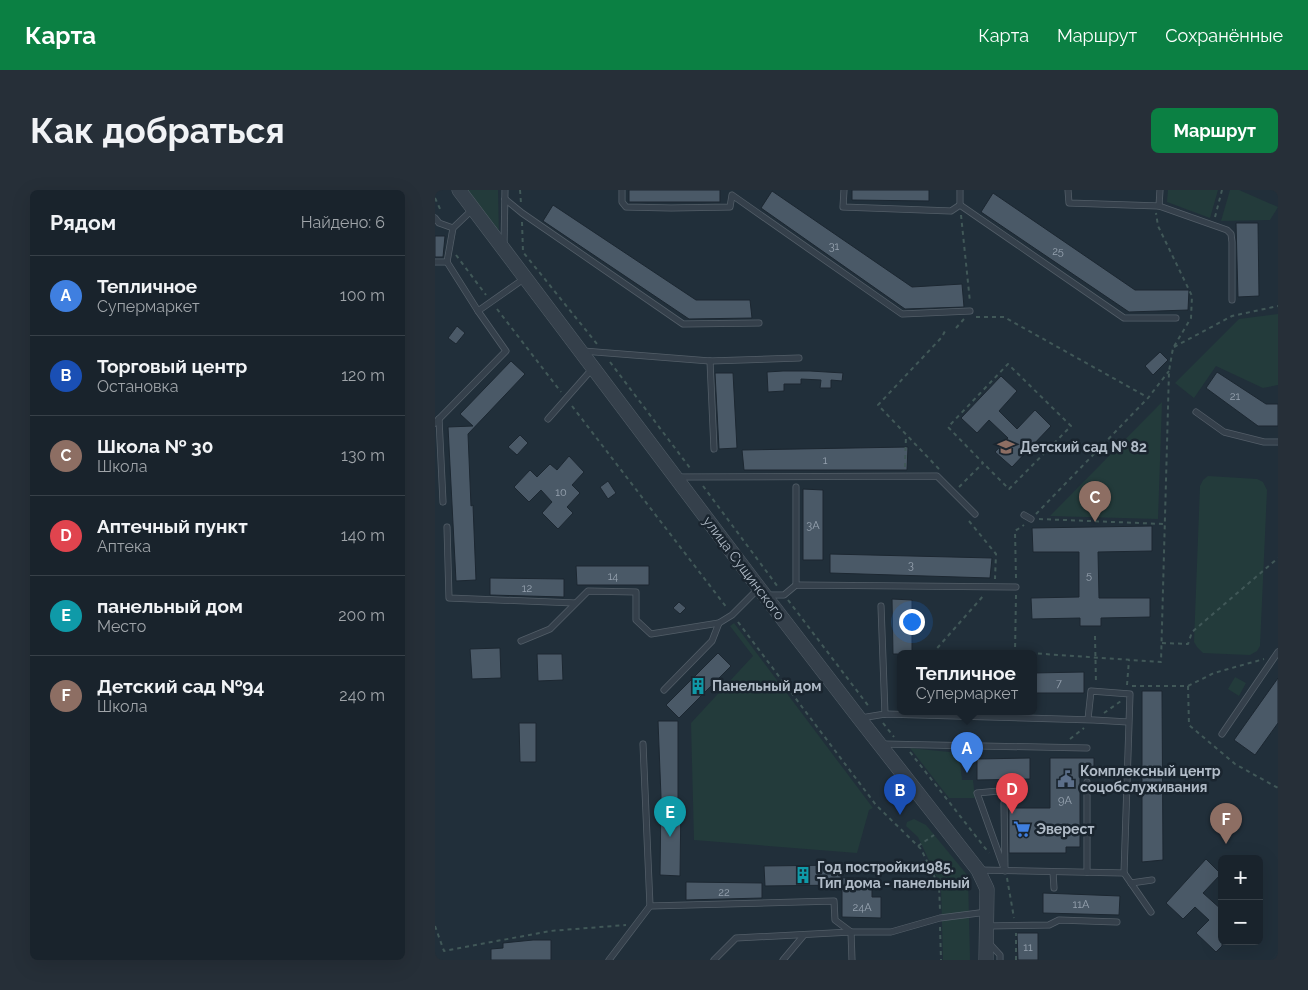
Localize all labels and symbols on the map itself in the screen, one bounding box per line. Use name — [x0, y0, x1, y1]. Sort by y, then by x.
house number: 31 — [829, 240, 840, 253]
house number: 25 — [1052, 245, 1064, 258]
house number: 21 — [1230, 390, 1241, 403]
school or university icon: Детский сад № 82 — [996, 437, 1016, 457]
place label: Детский сад № 82 — [1020, 439, 1147, 455]
house number: 1 — [823, 454, 828, 467]
pin: C — [1079, 481, 1111, 522]
house number: 10 — [555, 486, 567, 499]
street label: улица Сущинского — [700, 513, 788, 623]
house number: 3А — [806, 519, 820, 532]
house number: 3 — [908, 559, 914, 572]
house number: 5 — [1086, 569, 1092, 582]
house number: 14 — [608, 570, 618, 583]
house number: 12 — [522, 582, 532, 595]
your location — [899, 609, 925, 635]
building icon: Панельный дом — [688, 676, 708, 696]
house number: 7 — [1056, 677, 1062, 690]
place label: Панельный дом — [712, 678, 821, 694]
pin: A — [951, 732, 983, 773]
place label: Комплексный центр соцобслуживания — [1080, 763, 1221, 795]
public building icon: Комплексный центр соцобслуживания — [1056, 769, 1076, 789]
pin: D — [996, 773, 1028, 814]
pin: B — [884, 774, 916, 815]
house number: 9А — [1058, 794, 1073, 807]
pin: E — [654, 796, 686, 837]
pin: F — [1210, 803, 1242, 844]
supermarket icon: Эверест — [1012, 819, 1032, 839]
place label: Эверест — [1036, 821, 1094, 837]
place label: Год постройки1985. Тип дома - панельный — [817, 859, 970, 891]
building icon: Год постройки1985. Тип дома - панельный — [793, 865, 813, 885]
house number: 22 — [718, 886, 730, 899]
house number: 11А — [1073, 898, 1090, 911]
house number: 24А — [852, 901, 872, 914]
house number: 11 — [1023, 941, 1033, 954]

